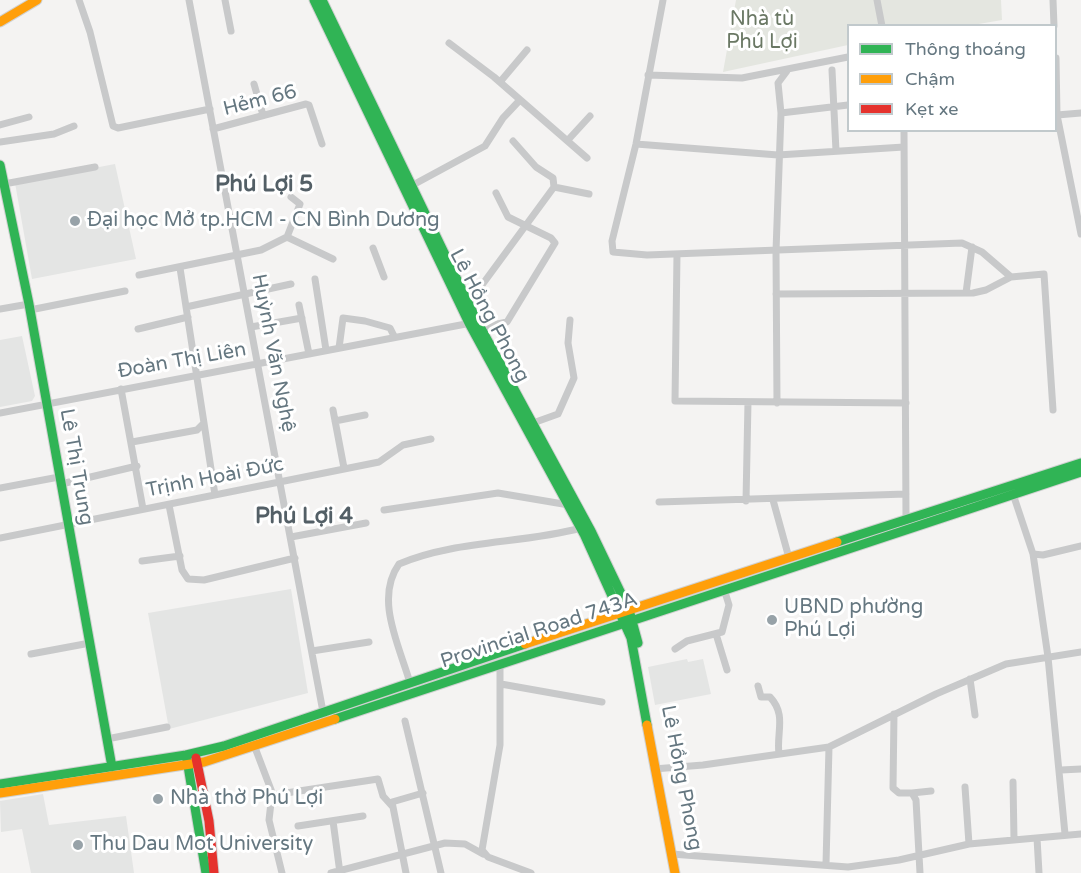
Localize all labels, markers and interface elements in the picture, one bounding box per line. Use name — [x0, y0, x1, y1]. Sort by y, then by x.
park label: Nhà tù Phú Lợi — [726, 8, 798, 55]
legend — [847, 24, 1057, 132]
text: Thông thoáng — [905, 38, 1026, 60]
text: Chậm — [905, 68, 955, 90]
street label: Hẻm 66 — [221, 80, 299, 122]
text: Kẹt xe — [905, 98, 959, 120]
district label: Phú Lợi 5 — [215, 172, 313, 198]
place label: Đại học Mở tp.HCM - CN Bình Dương — [87, 209, 440, 233]
marker: Đại học Mở tp.HCM - CN Bình Dương — [68, 214, 82, 228]
street label: Lê Hồng Phong — [444, 245, 534, 387]
street label: Huỳnh Văn Nghệ — [246, 272, 300, 434]
street label: Đoàn Thị Liên — [116, 338, 248, 384]
street label: Lê Thị Trung — [54, 407, 98, 527]
street label: Trịnh Hoài Đức — [144, 453, 286, 503]
district label: Phú Lợi 4 — [255, 504, 353, 530]
street label: Provincial Road 743A — [438, 588, 640, 674]
place label: UBND phường Phú Lợi — [784, 596, 923, 643]
marker: UBND phường Phú Lợi — [765, 613, 779, 627]
street label: Lê Hồng Phong — [655, 703, 707, 853]
place label: Nhà thờ Phú Lợi — [170, 787, 323, 811]
marker: Nhà thờ Phú Lợi — [151, 792, 165, 806]
place label: Thu Dau Mot University — [90, 833, 313, 857]
marker: Thu Dau Mot University — [71, 838, 85, 852]

